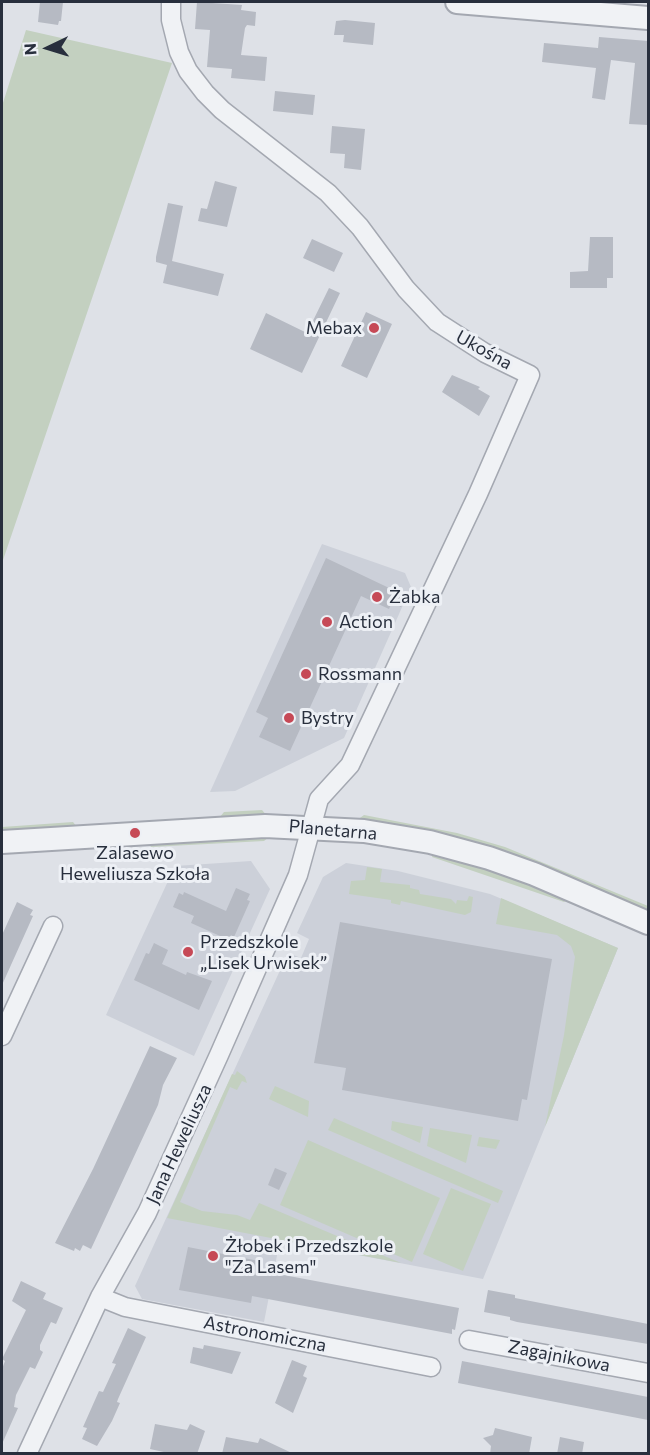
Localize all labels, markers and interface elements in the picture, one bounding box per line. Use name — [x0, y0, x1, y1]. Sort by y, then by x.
north arrow — [18, 18, 78, 78]
text: N — [20, 43, 39, 56]
place label: Mebax — [306, 317, 362, 339]
marker: Mebax — [367, 321, 381, 335]
street label: Ukośna — [452, 326, 516, 374]
place label: Żabka — [389, 586, 440, 608]
marker: Żabka — [370, 590, 384, 604]
place label: Action — [339, 611, 393, 633]
marker: Action — [320, 615, 334, 629]
place label: Rossmann — [318, 663, 402, 685]
marker: Rossmann — [299, 667, 313, 681]
place label: Bystry — [301, 707, 354, 729]
marker: Bystry — [282, 711, 296, 725]
street label: Planetarna — [288, 815, 378, 845]
marker: Zalasewo Heweliusza Szkoła — [128, 826, 142, 840]
place label: Zalasewo Heweliusza Szkoła — [60, 842, 210, 884]
place label: Przedszkole „Lisek Urwisek” — [200, 931, 327, 974]
marker: Przedszkole „Lisek Urwisek” — [181, 945, 195, 959]
street label: Jana Heweliusza — [142, 1081, 216, 1207]
place label: Żłobek i Przedszkole "Za Lasem" — [225, 1235, 393, 1278]
marker: Żłobek i Przedszkole "Za Lasem" — [206, 1249, 220, 1263]
street label: Astronomiczna — [202, 1312, 328, 1356]
street label: Zagajnikowa — [506, 1336, 612, 1376]

